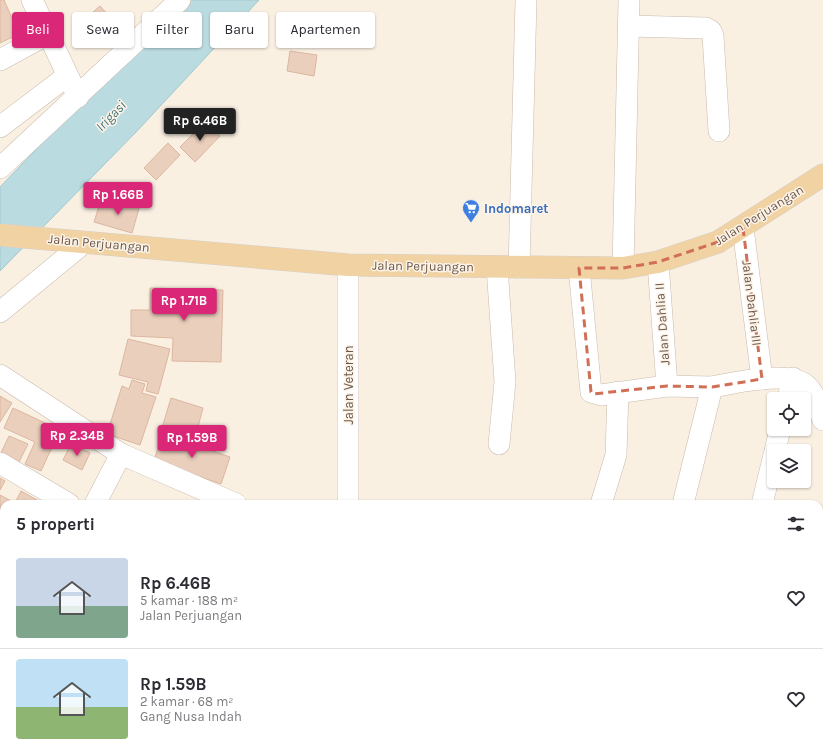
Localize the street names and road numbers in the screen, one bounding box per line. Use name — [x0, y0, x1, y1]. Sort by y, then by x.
street label: Jalan Perjuangan — [712, 182, 806, 248]
street label: Jalan Perjuangan — [48, 231, 150, 255]
street label: Jalan Perjuangan — [372, 258, 474, 274]
street label: Jalan Dahlia III — [739, 259, 765, 347]
street label: Jalan Dahlia II — [652, 282, 672, 366]
street label: Jalan Veteran — [341, 346, 356, 424]

